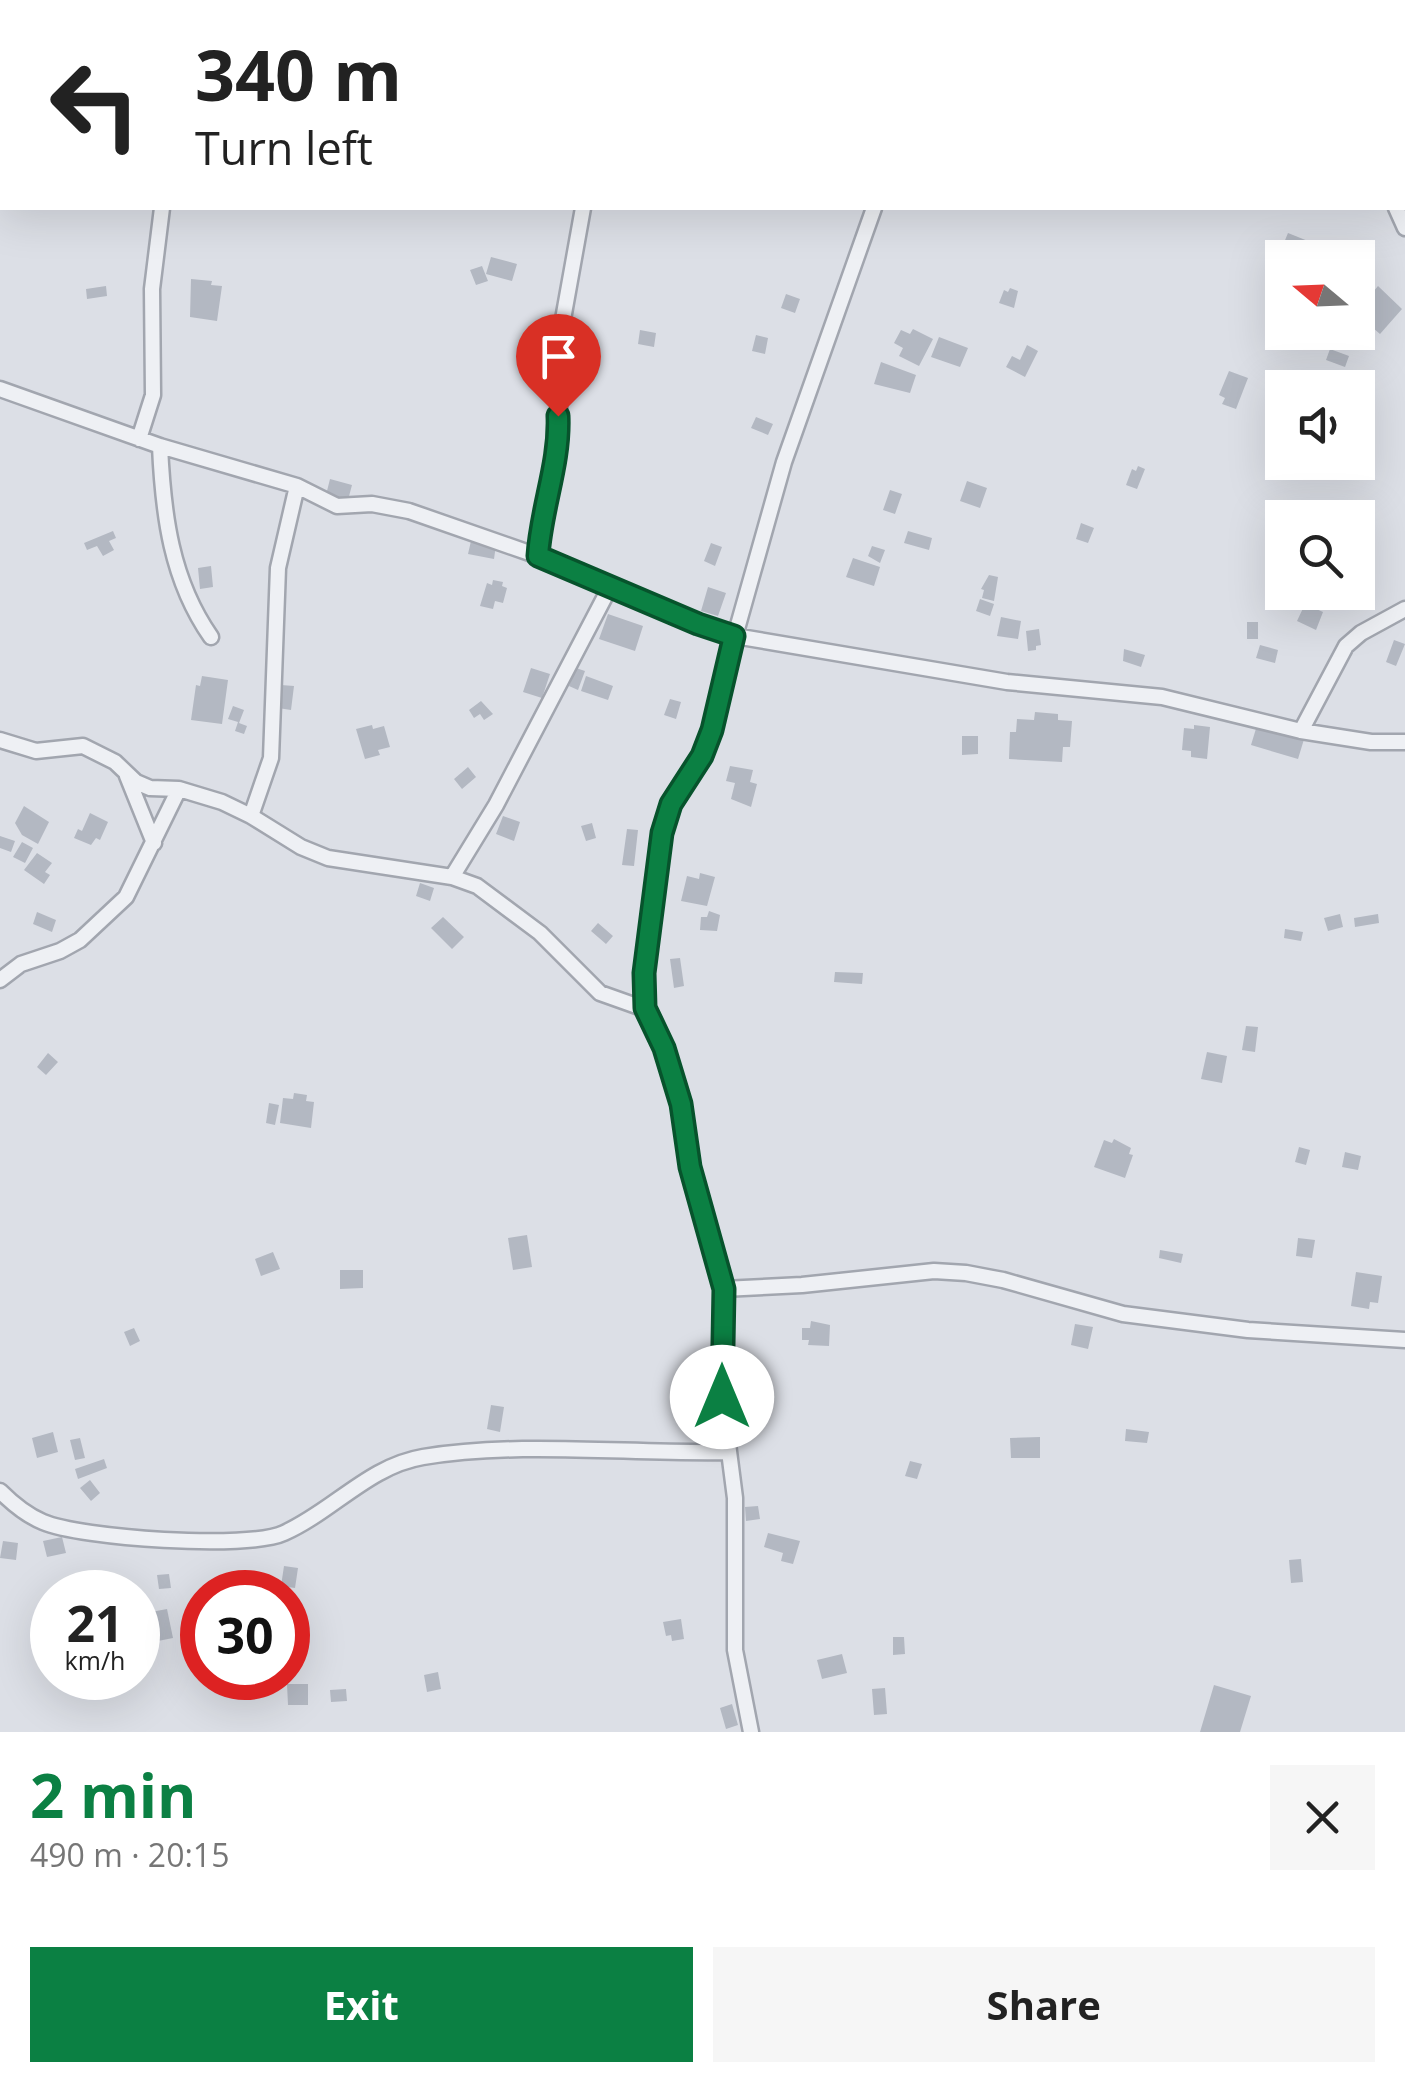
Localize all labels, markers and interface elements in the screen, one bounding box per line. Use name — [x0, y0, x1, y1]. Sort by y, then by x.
text: 340 m — [195, 26, 402, 122]
icon: left — [30, 40, 160, 170]
text: Turn left — [195, 117, 373, 178]
north arrow — [1265, 240, 1375, 350]
map controls — [1265, 240, 1375, 610]
pin — [516, 314, 601, 417]
icon: arrive — [531, 329, 586, 384]
button: sound — [1265, 370, 1375, 480]
button: search — [1265, 500, 1375, 610]
position arrow — [670, 1345, 774, 1449]
speed limit sign: 30 — [180, 1570, 310, 1700]
text: 21 — [66, 1589, 124, 1657]
text: km/h — [65, 1643, 125, 1677]
text: 2 min — [30, 1754, 197, 1836]
button: close — [1270, 1765, 1375, 1870]
text: 490 m · 20:15 — [30, 1833, 229, 1876]
button: Exit — [30, 1947, 693, 2062]
button: Share — [713, 1947, 1375, 2062]

